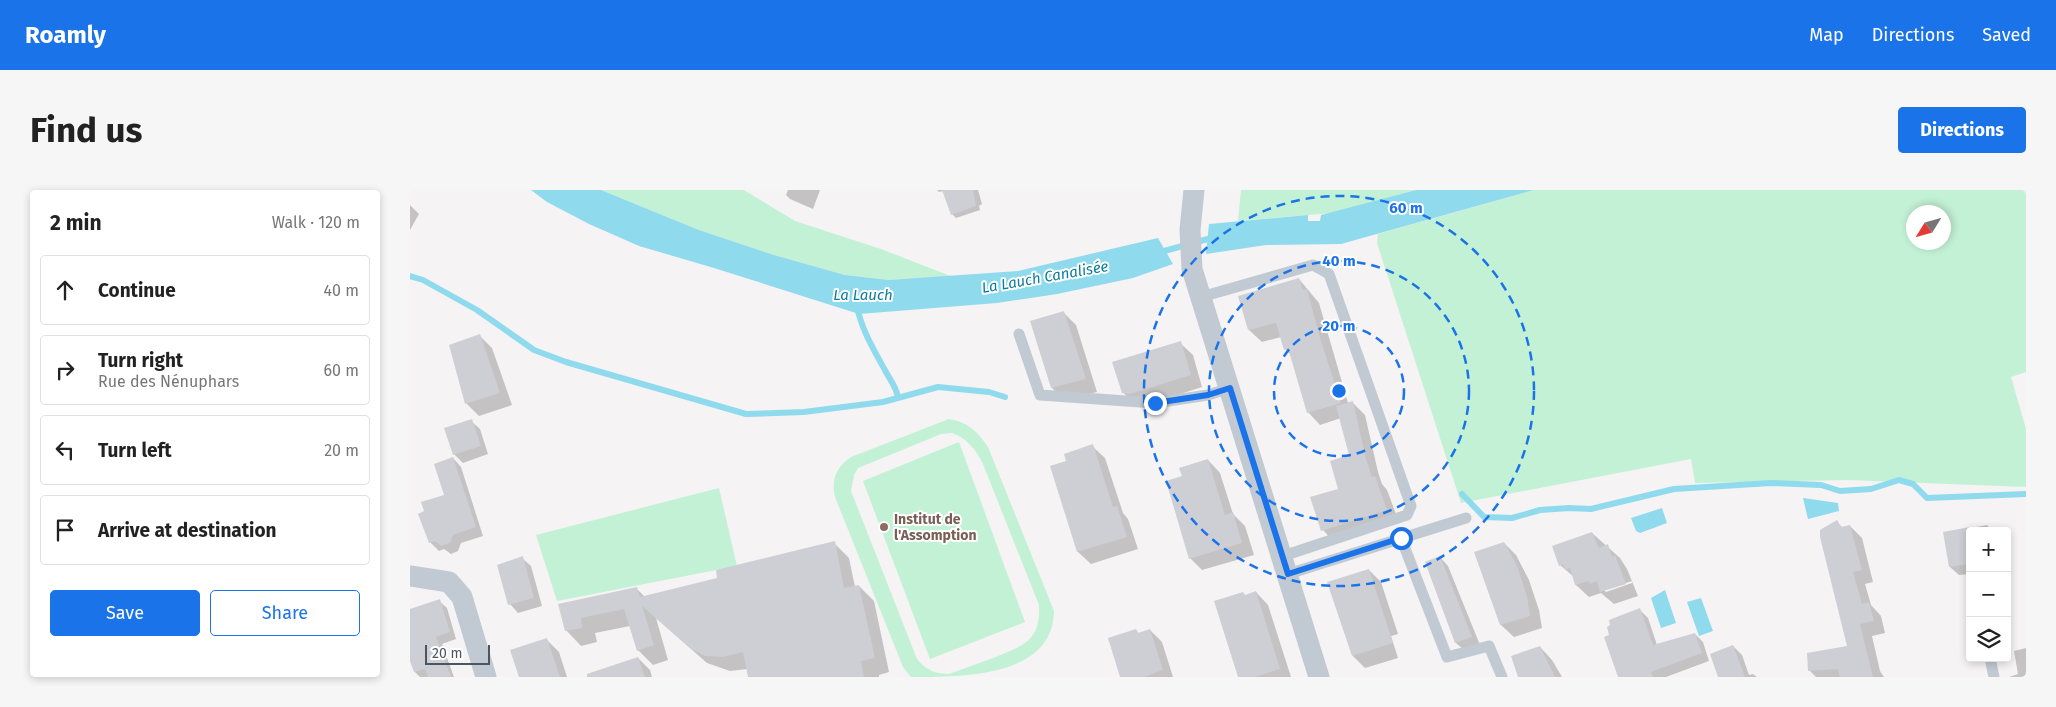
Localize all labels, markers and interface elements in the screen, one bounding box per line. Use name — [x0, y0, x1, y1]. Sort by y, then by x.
text: Roamly — [25, 21, 106, 49]
text: Map — [1809, 24, 1844, 46]
text: Directions — [1872, 24, 1954, 46]
text: Saved — [1982, 24, 2031, 46]
button: Directions — [1898, 107, 2026, 153]
text: Find us — [30, 109, 142, 151]
text: 60 m — [1389, 199, 1423, 217]
north arrow — [1906, 205, 1951, 250]
text: 2 min — [50, 210, 102, 236]
text: Walk · 120 m — [272, 213, 360, 232]
text: 40 m — [1322, 252, 1356, 270]
water label: La Lauch Canalisée — [980, 257, 1110, 297]
icon: ahead — [51, 276, 79, 304]
text: Continue — [98, 279, 176, 302]
text: 40 m — [324, 281, 359, 300]
water label: La Lauch — [833, 286, 893, 304]
text: 20 m — [1323, 317, 1355, 335]
text: Turn right — [98, 349, 183, 372]
icon: right — [51, 356, 79, 384]
text: 60 m — [324, 361, 359, 380]
text: Rue des Nénuphars — [98, 372, 239, 391]
centre of rings — [1330, 382, 1348, 400]
route end — [1144, 392, 1167, 415]
icon: left — [51, 436, 79, 464]
text: Turn left — [98, 439, 172, 462]
text: 20 m — [324, 441, 359, 460]
place label: Institut de l'Assomption — [894, 511, 977, 544]
icon: arrive — [51, 516, 79, 544]
text: Arrive at destination — [98, 519, 277, 542]
marker: Institut de l'Assomption — [878, 521, 890, 533]
route start — [1390, 527, 1413, 550]
map controls — [1966, 527, 2011, 662]
button: + — [1966, 527, 2011, 572]
button: − — [1966, 572, 2011, 617]
button: Save — [50, 590, 200, 636]
button: Share — [210, 590, 360, 636]
button: layers — [1966, 617, 2011, 662]
scale bar — [425, 642, 490, 665]
text: 20 m — [432, 645, 462, 662]

